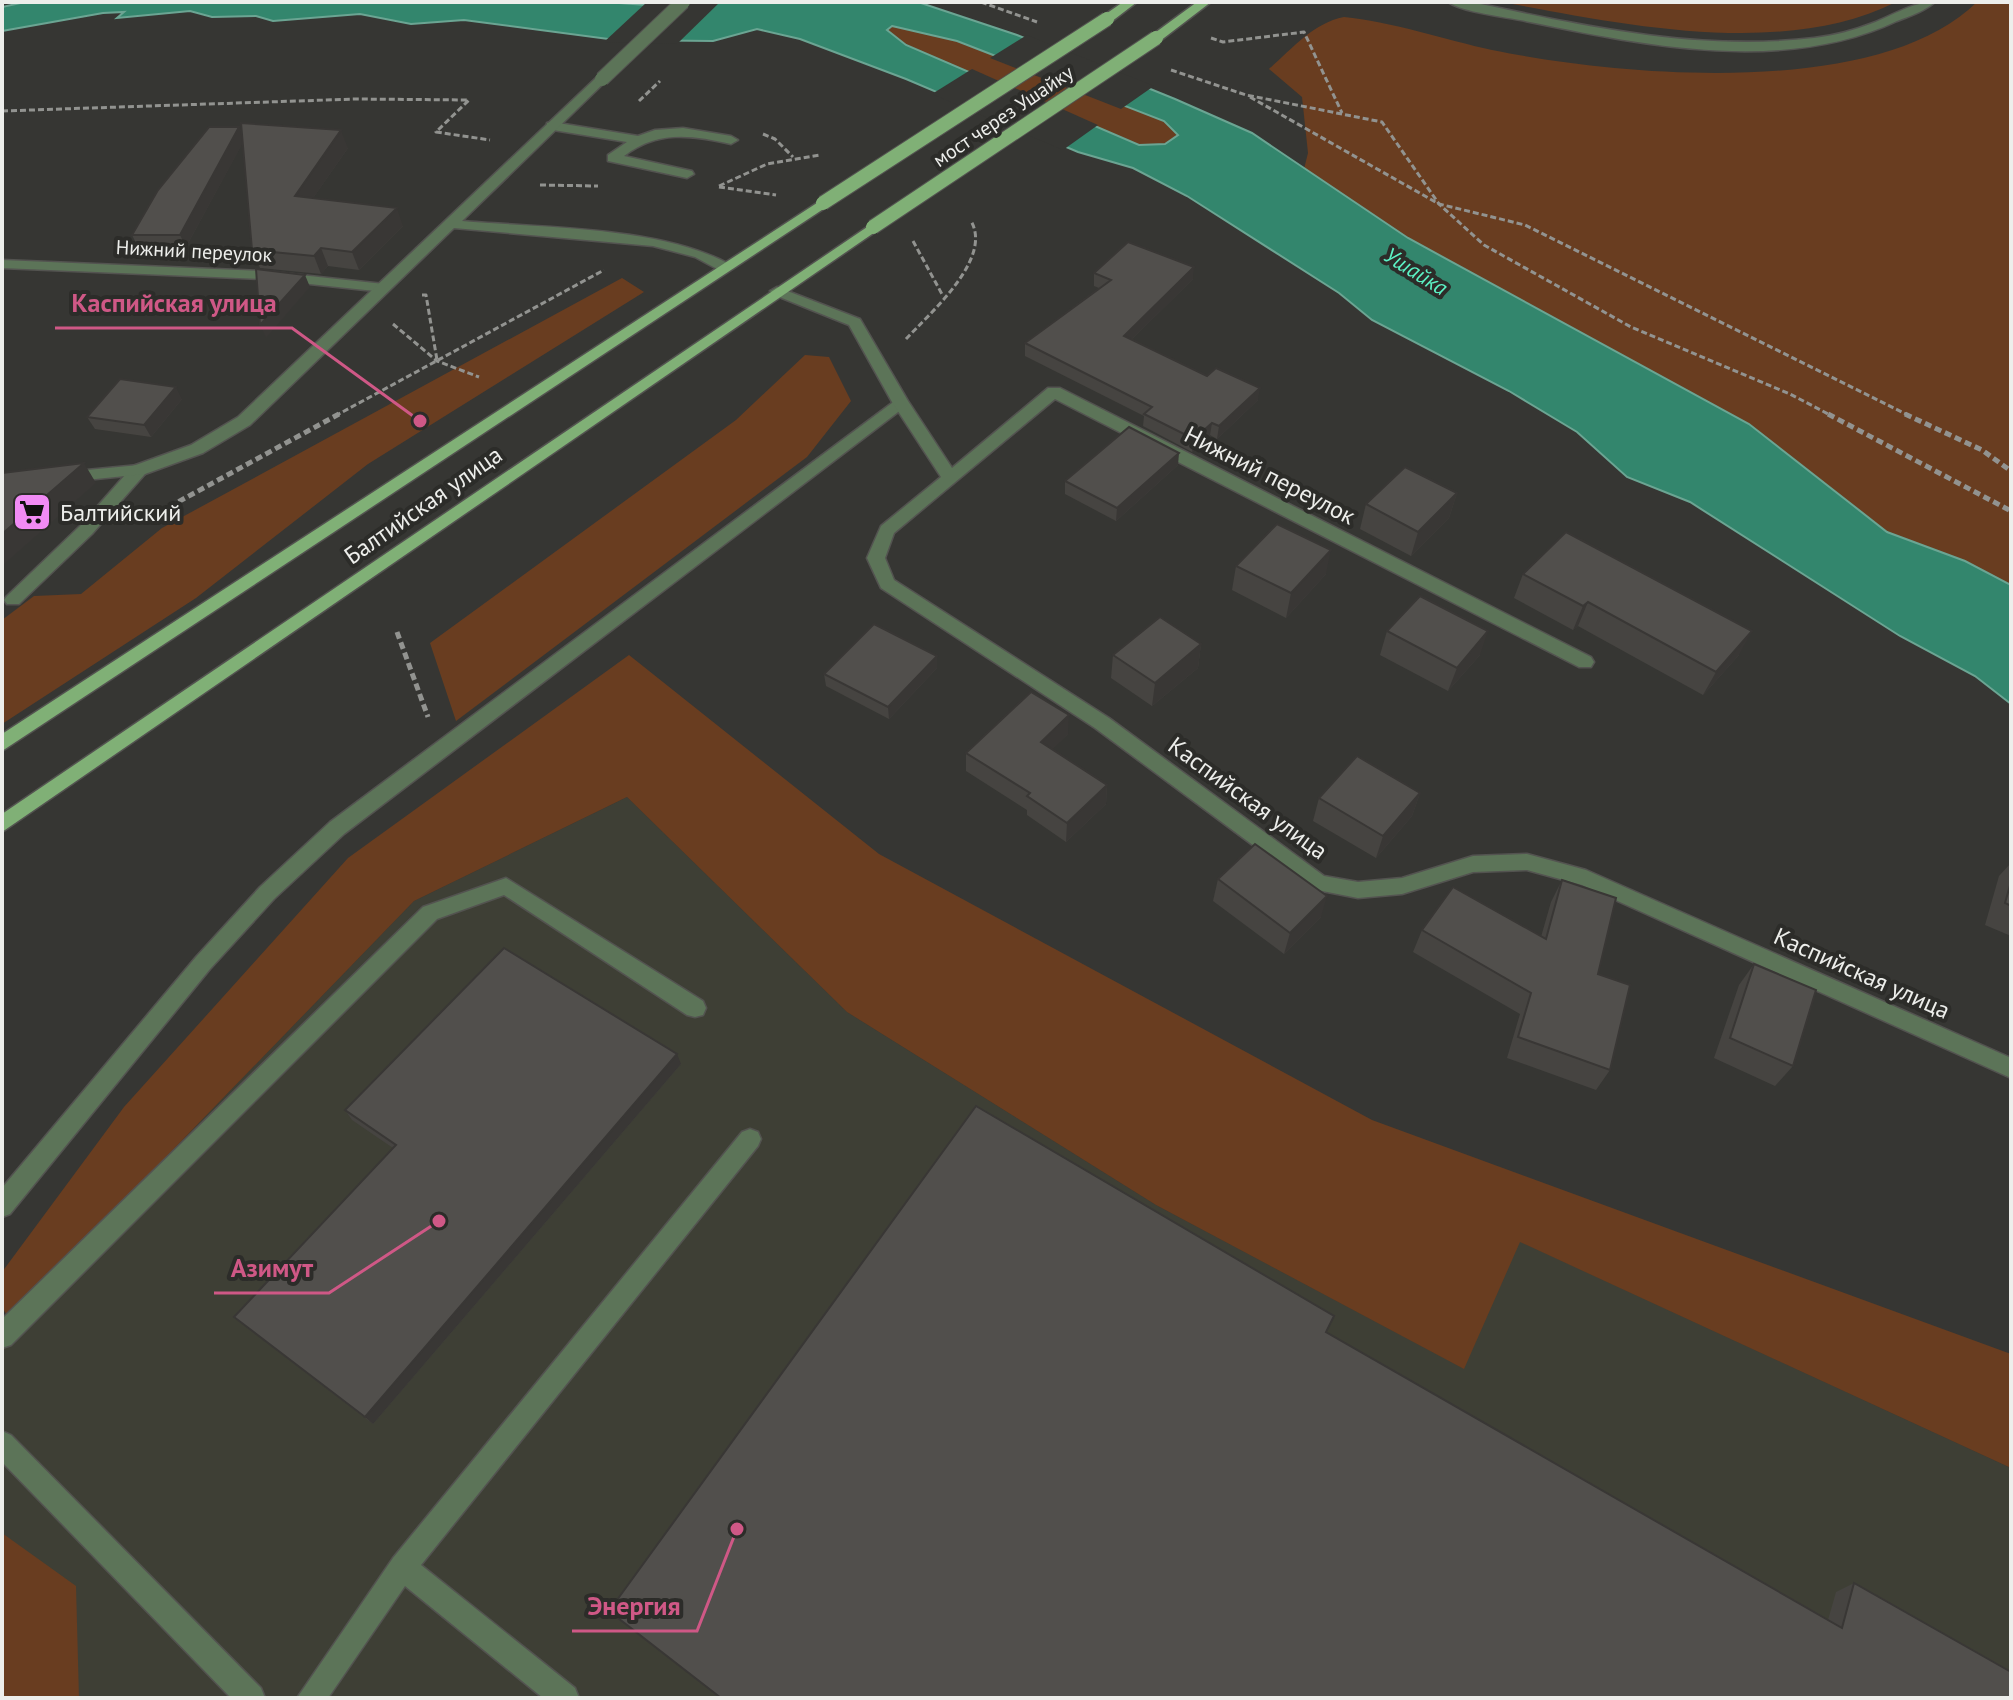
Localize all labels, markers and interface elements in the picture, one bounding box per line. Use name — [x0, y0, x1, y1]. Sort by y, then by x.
street label: мост через Ушайку — [928, 59, 1079, 173]
street label: Нижний переулок — [115, 234, 273, 268]
water label: Ушайка — [1379, 241, 1453, 301]
callout: Каспийская улица — [55, 278, 292, 328]
text: Каспийская улица — [71, 286, 277, 319]
street label: Нижний переулок — [1179, 419, 1361, 532]
street label: Балтийская улица — [338, 439, 508, 571]
supermarket icon: Балтийский — [11, 491, 53, 533]
place label: Балтийский — [60, 497, 181, 528]
street label: Каспийская улица — [1162, 730, 1334, 866]
street label: Каспийская улица — [1769, 920, 1955, 1026]
callout: Азимут — [214, 1243, 329, 1293]
text: Азимут — [231, 1251, 313, 1284]
callout: Энергия — [572, 1581, 697, 1631]
text: Энергия — [587, 1589, 681, 1622]

